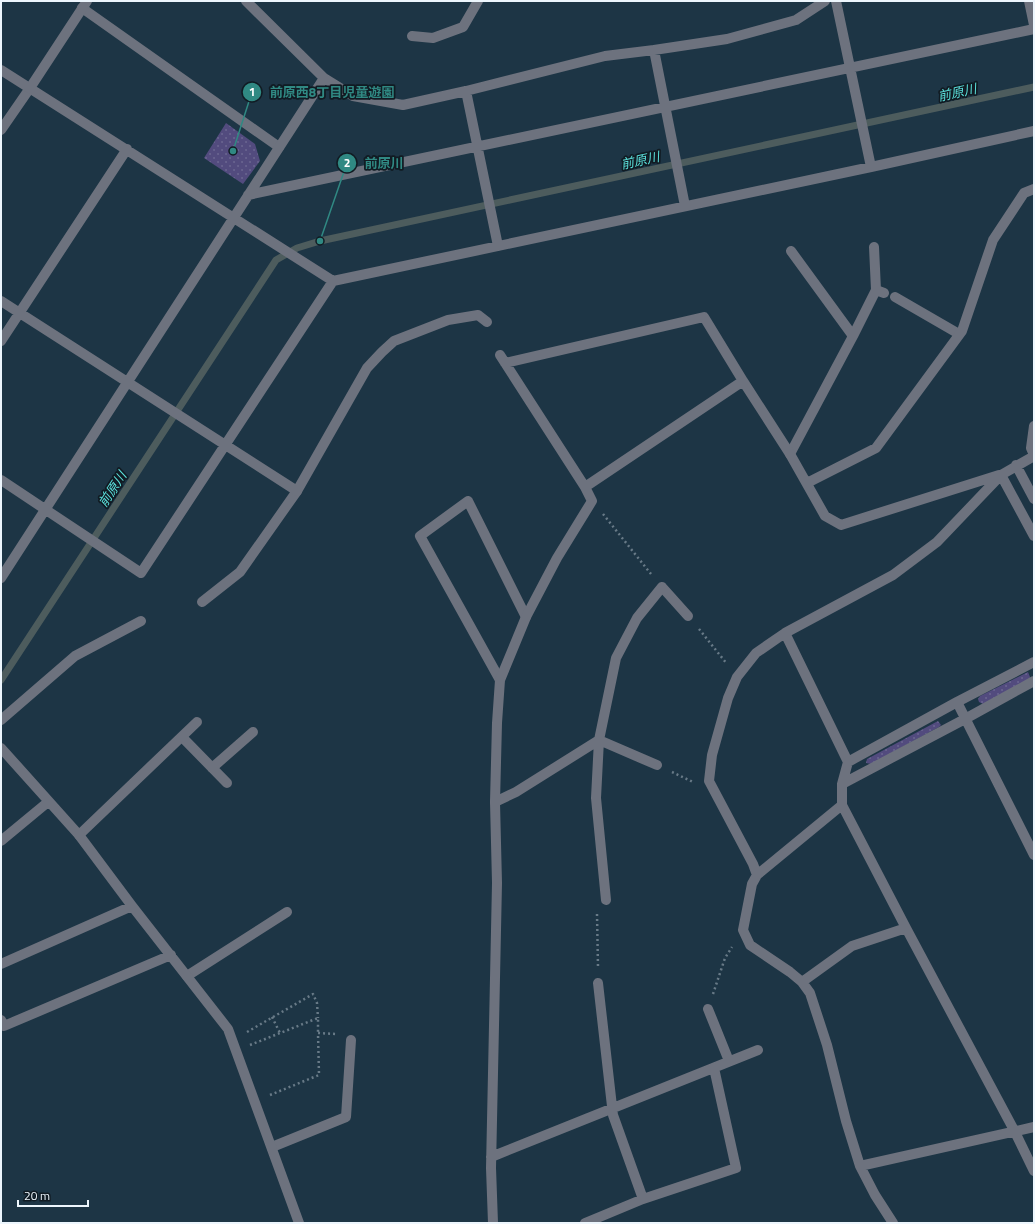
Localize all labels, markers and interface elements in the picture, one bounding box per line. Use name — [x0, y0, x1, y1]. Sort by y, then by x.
water label: 前原川 — [936, 78, 980, 106]
callout: 前原西8丁目児童遊園 — [242, 80, 402, 105]
text: 1 — [249, 82, 255, 101]
text: 前原西8丁目児童遊園 — [270, 82, 394, 102]
water label: 前原川 — [619, 146, 663, 174]
callout: 前原川 — [337, 151, 412, 176]
text: 2 — [344, 153, 350, 172]
text: 前原川 — [364, 153, 404, 173]
water label: 前原川 — [93, 466, 132, 511]
scale bar — [18, 1182, 88, 1208]
text: 20 m — [24, 1186, 50, 1205]

